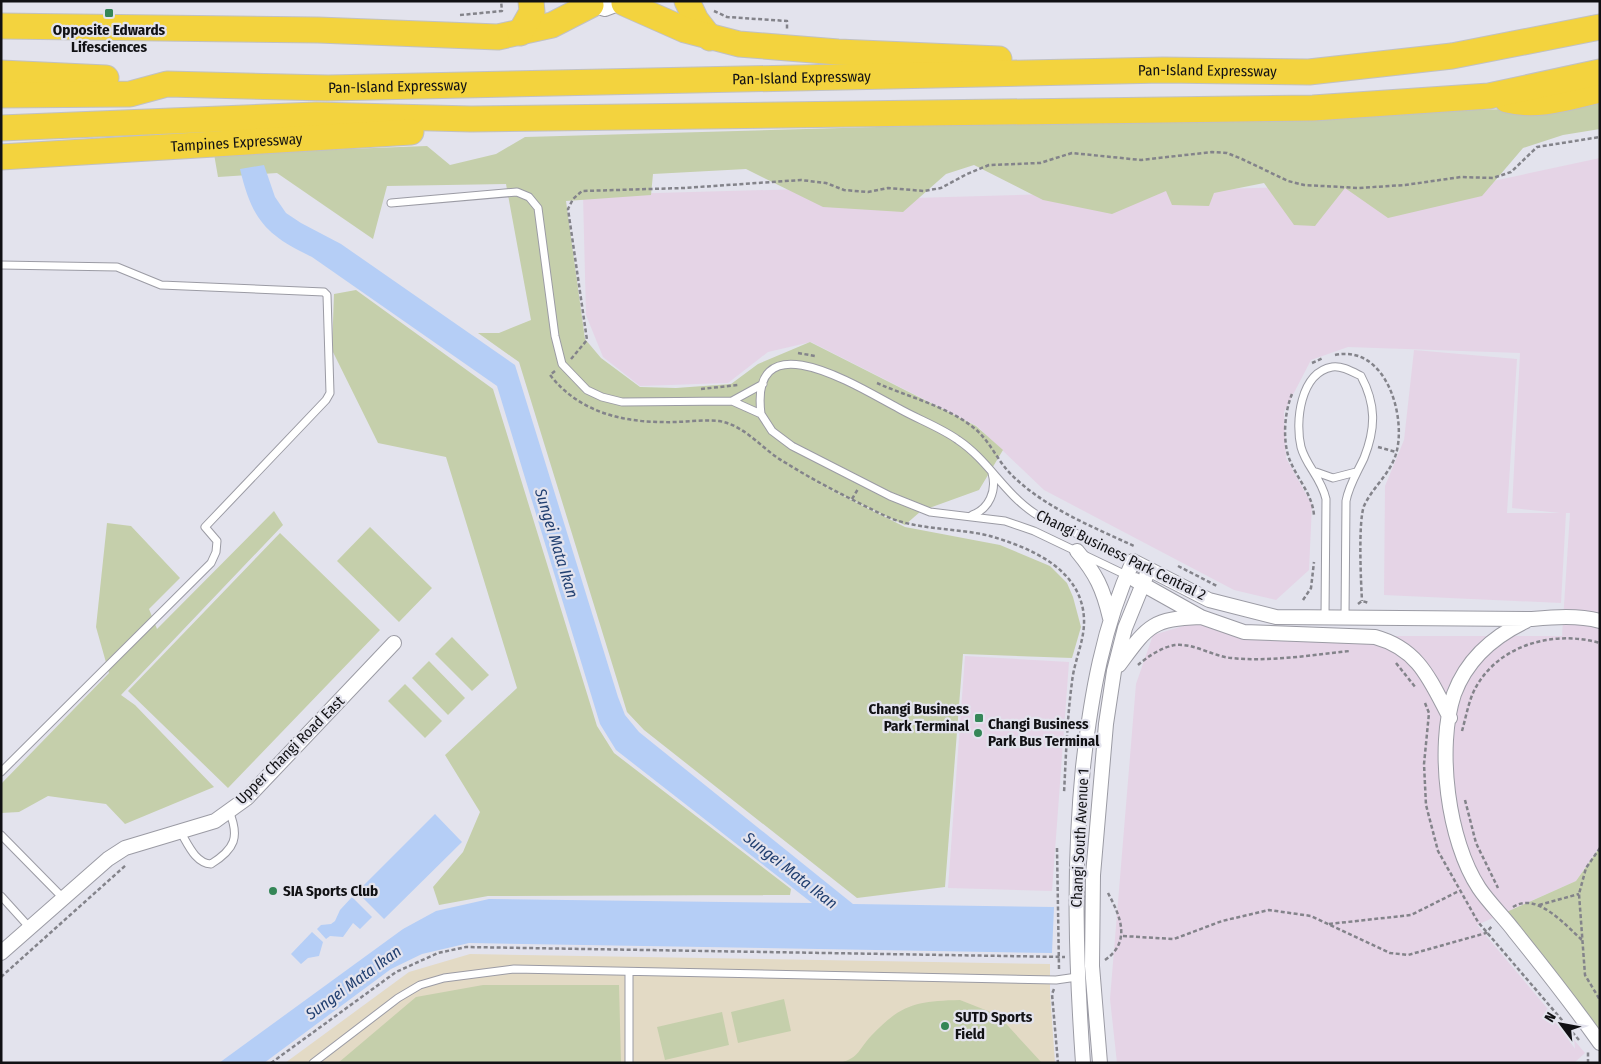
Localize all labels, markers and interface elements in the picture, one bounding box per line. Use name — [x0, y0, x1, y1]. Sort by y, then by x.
marker: Opposite Edwards Lifesciences — [103, 7, 115, 19]
place label: Opposite Edwards Lifesciences — [53, 21, 166, 56]
street label: Pan-Island Expressway — [1138, 61, 1277, 81]
street label: Pan-Island Expressway — [732, 67, 871, 88]
street label: Pan-Island Expressway — [328, 76, 468, 97]
street label: Tampines Expressway — [170, 130, 303, 156]
water label: Sungei Mata Ikan — [531, 485, 582, 600]
street label: Changi Business Park Central 2 — [1033, 506, 1209, 604]
street label: Upper Changi Road East — [232, 692, 348, 808]
place label: Changi Business Park Terminal — [869, 700, 970, 735]
marker: Changi Business Park Terminal — [973, 712, 985, 724]
place label: Changi Business Park Bus Terminal — [988, 715, 1100, 750]
marker: Changi Business Park Bus Terminal — [972, 727, 984, 739]
street label: Changi South Avenue 1 — [1067, 768, 1093, 908]
water label: Sungei Mata Ikan — [739, 827, 841, 913]
place label: SIA Sports Club — [283, 882, 378, 900]
marker: SIA Sports Club — [267, 885, 279, 897]
water label: Sungei Mata Ikan — [301, 941, 405, 1024]
north arrow — [1536, 999, 1586, 1049]
place label: SUTD Sports Field — [955, 1008, 1033, 1043]
text: N — [1541, 1009, 1560, 1025]
marker: SUTD Sports Field — [939, 1020, 951, 1032]

